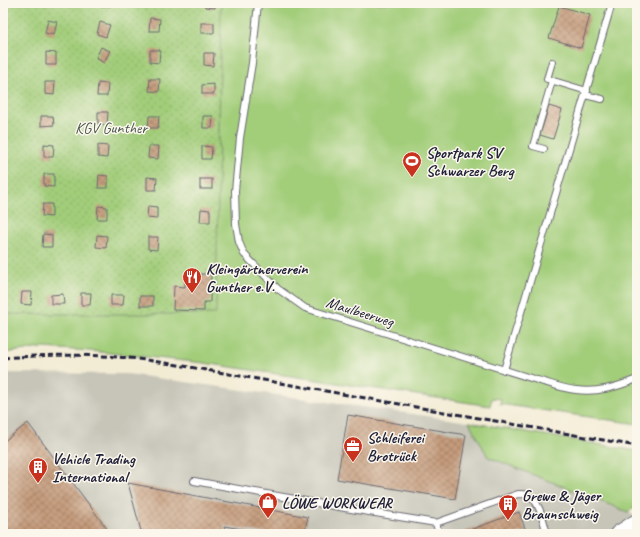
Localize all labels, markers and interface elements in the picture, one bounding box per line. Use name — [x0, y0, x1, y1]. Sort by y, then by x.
park label: KGV Gunther — [75, 118, 149, 138]
place label: Sportpark SV Schwarzer Berg — [426, 143, 515, 181]
sports icon: Sportpark SV Schwarzer Berg — [401, 150, 423, 178]
place label: Kleingärtnerverein Gunther e.V. — [206, 259, 308, 297]
restaurant icon: Kleingärtnerverein Gunther e.V. — [181, 266, 203, 294]
street label: Maulbeerweg — [324, 292, 397, 332]
place label: Schleiferei Brotrück — [367, 428, 425, 466]
office icon: Schleiferei Brotrück — [342, 435, 364, 463]
place label: Vehicle Trading International — [52, 449, 136, 487]
building icon: Vehicle Trading International — [27, 456, 49, 484]
place label: Grewe & Jäger Braunschweig — [522, 486, 603, 524]
shop icon: LÖWE WORKWEAR — [257, 491, 279, 519]
place label: LÖWE WORKWEAR — [282, 493, 394, 513]
building icon: Grewe & Jäger Braunschweig — [497, 493, 519, 521]

